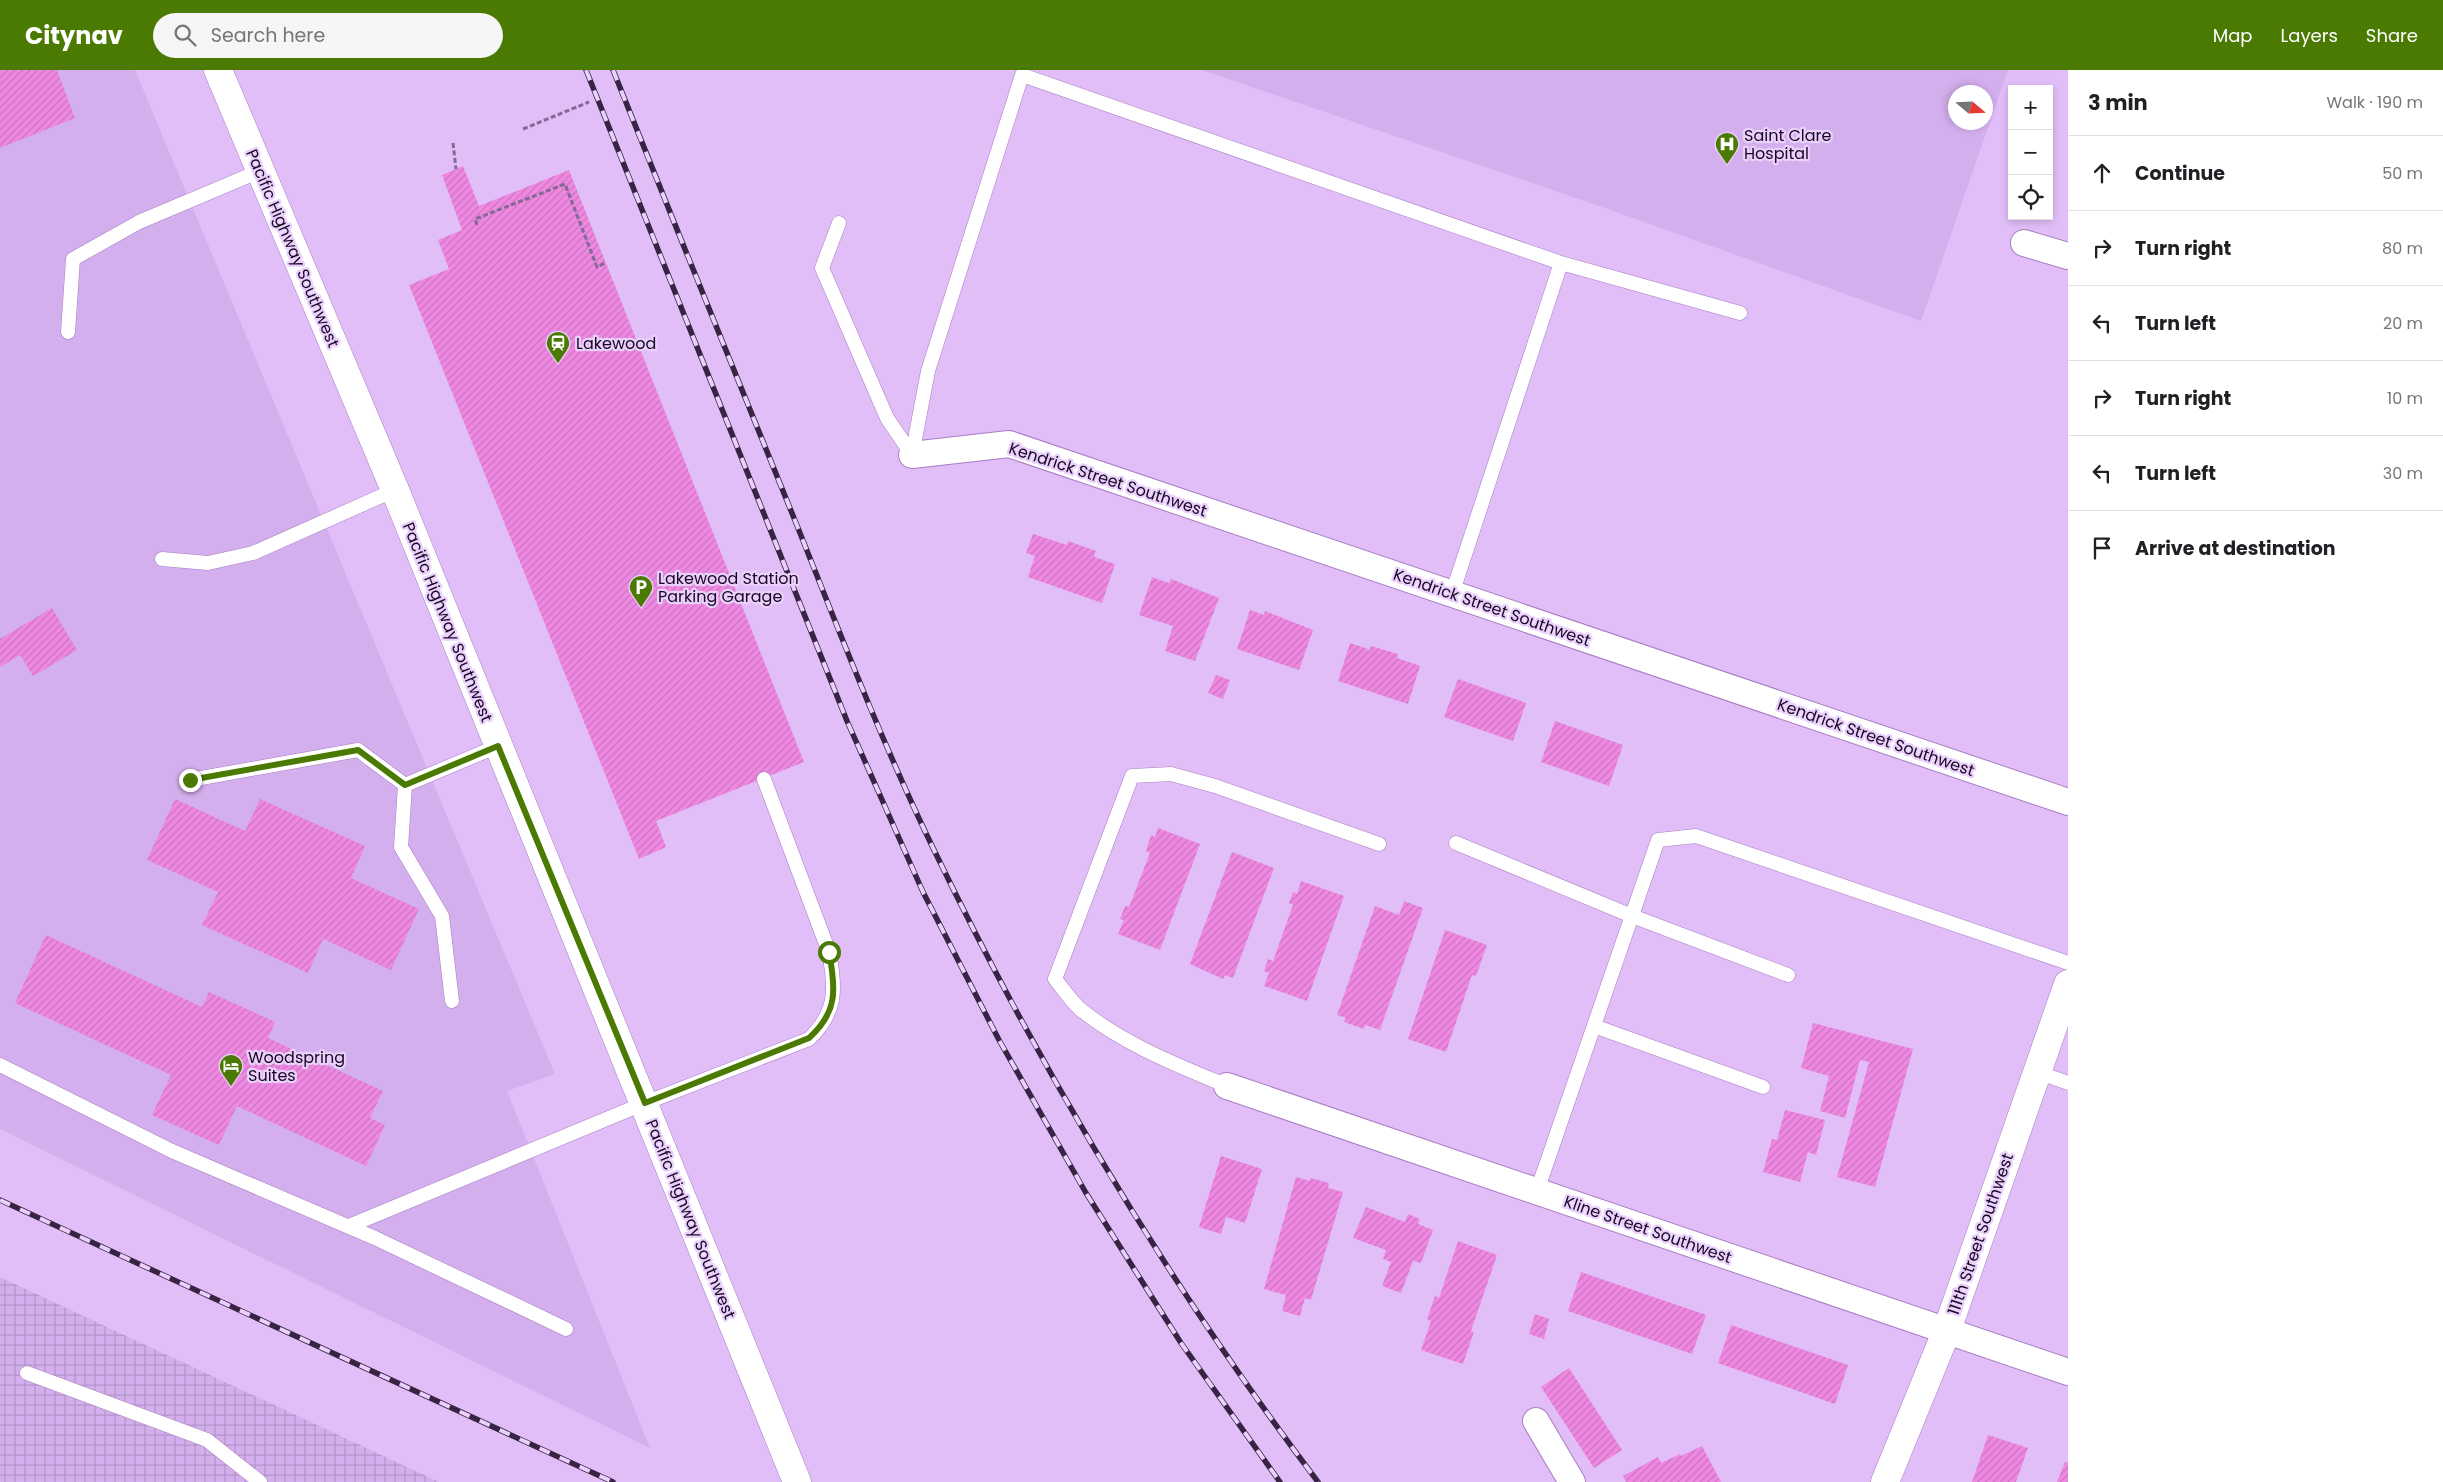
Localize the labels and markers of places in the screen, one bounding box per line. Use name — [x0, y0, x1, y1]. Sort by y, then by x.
place label: Saint Clare Hospital — [1744, 124, 1832, 165]
hospital icon: Saint Clare Hospital — [1714, 131, 1740, 165]
station icon: Lakewood — [545, 330, 571, 364]
place label: Lakewood — [576, 332, 656, 355]
place label: Lakewood Station Parking Garage — [658, 567, 799, 608]
parking icon: Lakewood Station Parking Garage — [628, 574, 654, 608]
place label: Woodspring Suites — [248, 1046, 345, 1087]
hotel icon: Woodspring Suites — [218, 1053, 244, 1087]

